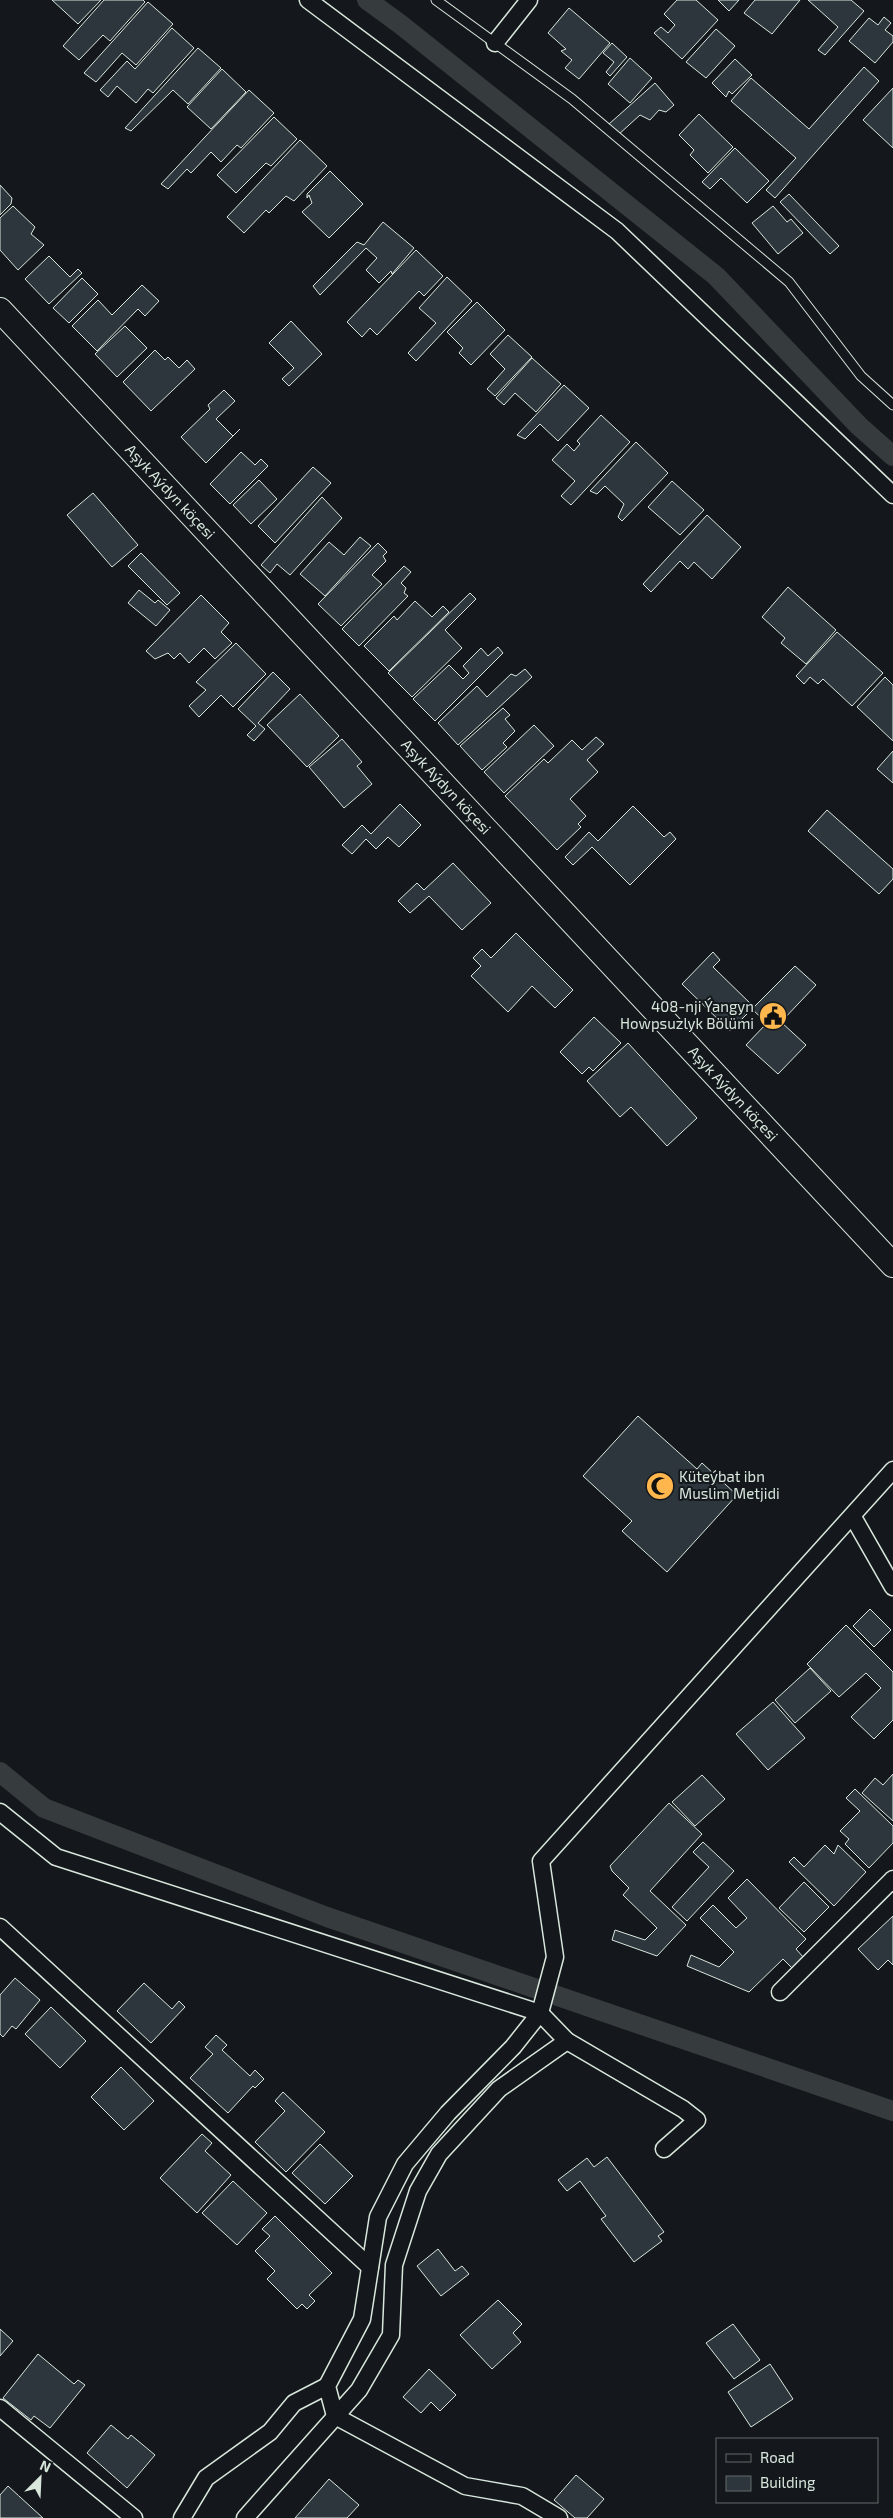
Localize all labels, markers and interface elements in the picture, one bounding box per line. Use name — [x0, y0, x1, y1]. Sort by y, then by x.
street label: Aşyk Aýdyn köçesi — [121, 440, 219, 543]
street label: Aşyk Aýdyn köçesi — [397, 735, 495, 838]
place label: 408-nji Ýangyn Howpsuzlyk Bölümi — [620, 997, 754, 1032]
public building icon: 408-nji Ýangyn Howpsuzlyk Bölümi — [758, 1001, 788, 1031]
street label: Aşyk Aýdyn köçesi — [684, 1042, 782, 1145]
place label: Küteýbat ibn Muslim Metjidi — [679, 1467, 780, 1503]
mosque icon: Küteýbat ibn Muslim Metjidi — [645, 1471, 675, 1501]
legend — [716, 2438, 878, 2503]
text: Road — [760, 2448, 795, 2466]
north arrow — [15, 2453, 65, 2503]
text: N — [37, 2456, 54, 2475]
text: Building — [760, 2473, 816, 2491]

